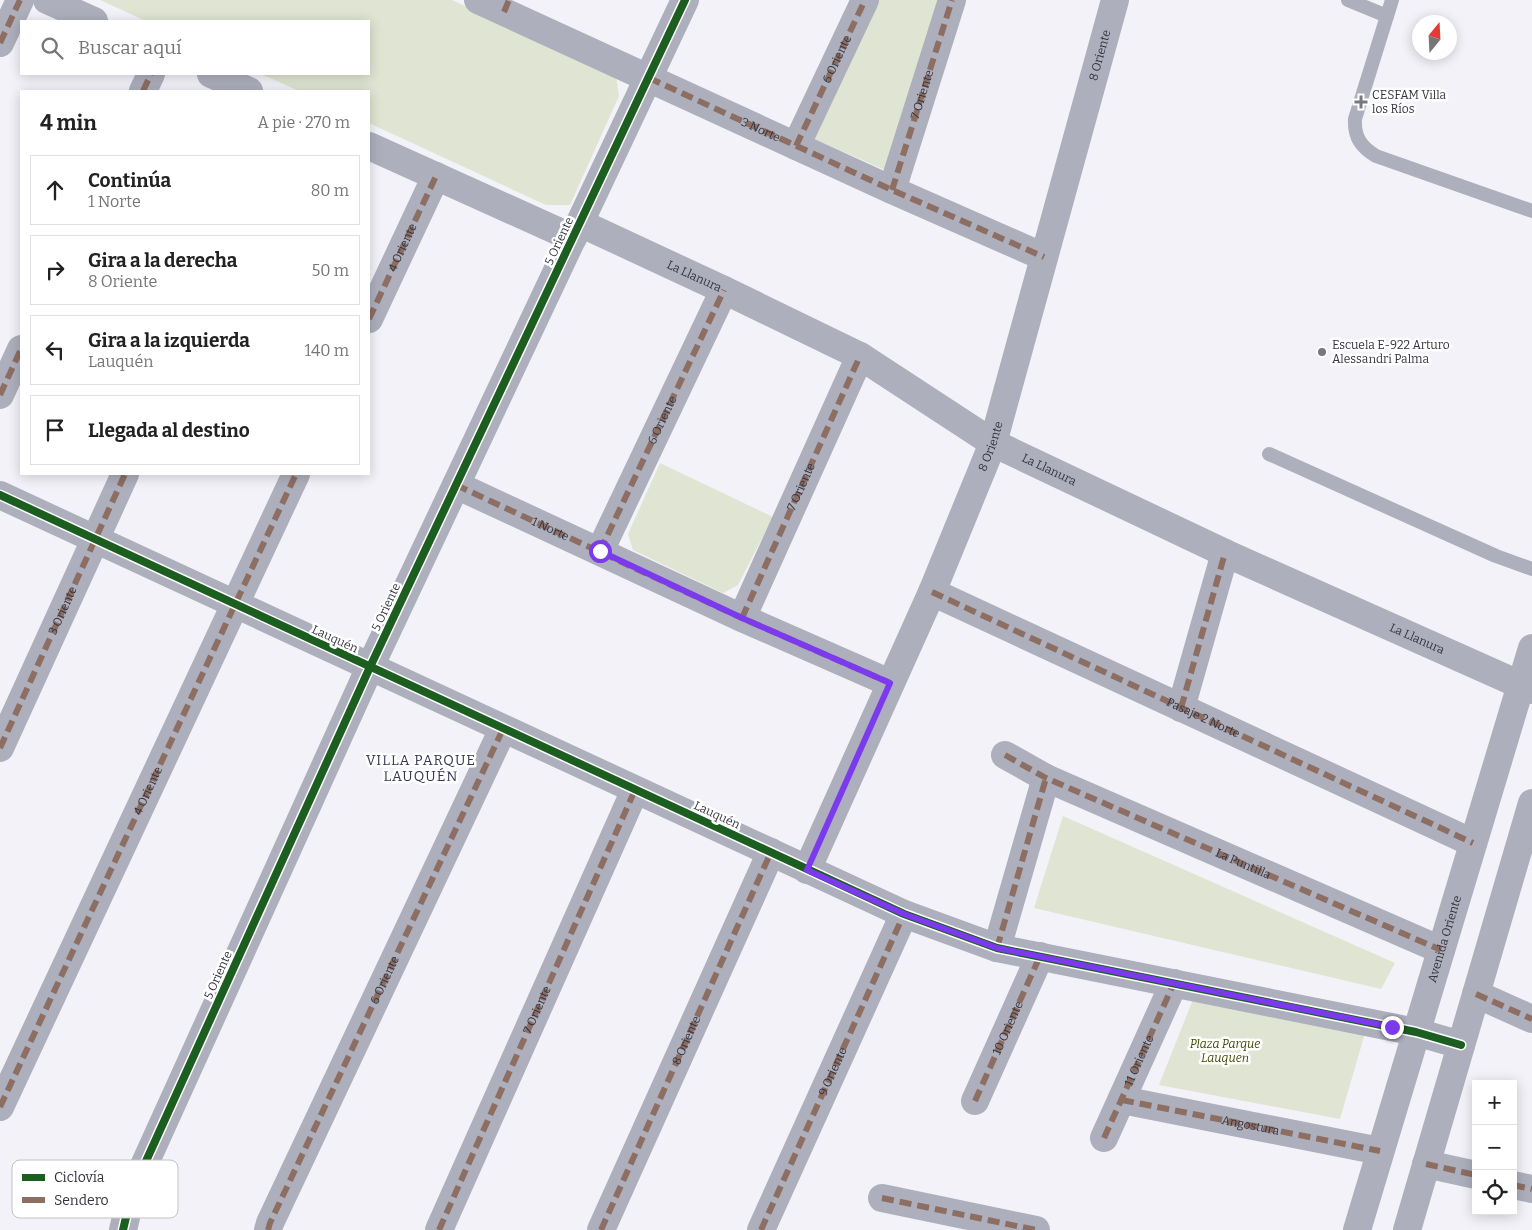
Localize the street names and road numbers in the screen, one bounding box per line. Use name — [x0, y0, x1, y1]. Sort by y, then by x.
street label: 8 Oriente — [1086, 28, 1113, 82]
street label: 6 Oriente — [820, 33, 854, 86]
street label: 7 Oriente — [908, 68, 936, 121]
street label: 3 Norte — [739, 115, 782, 145]
street label: 5 Oriente — [542, 215, 576, 267]
street label: 4 Oriente — [385, 221, 420, 274]
street label: La Llanura — [665, 257, 724, 295]
street label: 6 Oriente — [645, 394, 680, 446]
street label: 8 Oriente — [975, 420, 1006, 473]
street label: La Llanura — [1020, 451, 1079, 489]
street label: 7 Oriente — [784, 461, 818, 513]
street label: 1 Norte — [529, 514, 571, 544]
street label: 5 Oriente — [369, 581, 403, 633]
street label: 3 Oriente — [46, 584, 80, 637]
street label: La Llanura — [1387, 620, 1447, 657]
street label: Lauquén — [310, 622, 361, 656]
street label: Pasaje 2 Norte — [1164, 695, 1242, 741]
street label: 4 Oriente — [131, 764, 165, 817]
street label: Lauquén — [692, 798, 743, 832]
street label: La Puntilla — [1213, 846, 1273, 882]
street label: Avenida Oriente — [1425, 894, 1464, 984]
street label: 5 Oriente — [201, 949, 235, 1001]
street label: 6 Oriente — [367, 954, 402, 1006]
street label: 7 Oriente — [520, 984, 554, 1036]
street label: 10 Oriente — [990, 999, 1026, 1057]
street label: 8 Oriente — [669, 1014, 703, 1067]
street label: 11 Oriente — [1121, 1033, 1157, 1088]
street label: 9 Oriente — [816, 1045, 850, 1098]
street label: Angostura — [1220, 1113, 1281, 1138]

